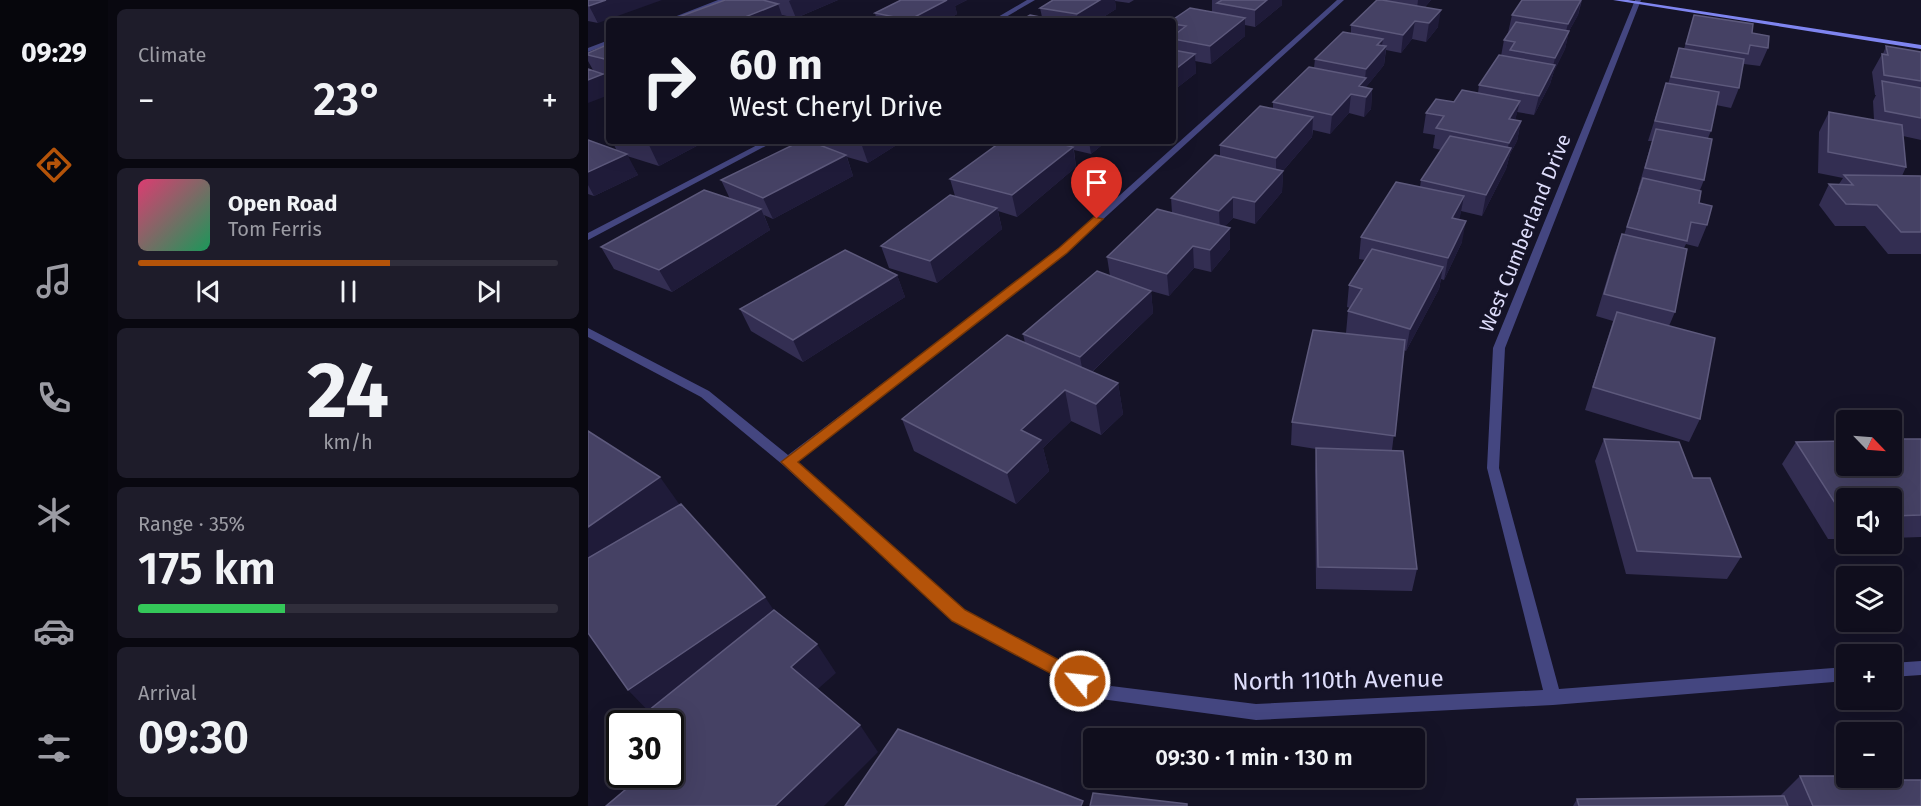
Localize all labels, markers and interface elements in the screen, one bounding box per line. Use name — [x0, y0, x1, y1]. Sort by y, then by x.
text: 09:29 — [21, 37, 87, 69]
text: 60 m — [729, 40, 823, 90]
icon: right — [630, 42, 708, 120]
text: Climate — [138, 43, 206, 67]
text: 23° — [313, 73, 383, 127]
text: − — [138, 81, 155, 121]
text: + — [542, 81, 558, 121]
text: West Cheryl Drive — [729, 91, 943, 123]
street label: West Cumberland Drive — [1474, 130, 1576, 336]
icon: directions — [33, 144, 75, 186]
pin — [1071, 157, 1122, 219]
icon: arrive — [1080, 166, 1113, 199]
text: Open Road — [228, 190, 338, 217]
text: Tom Ferris — [228, 217, 322, 241]
icon: music — [33, 260, 75, 302]
icon: previous — [192, 275, 225, 308]
icon: pause — [332, 275, 365, 308]
icon: next — [472, 275, 505, 308]
text: 24 — [307, 344, 389, 438]
icon: phone — [33, 377, 75, 419]
north arrow — [1836, 410, 1902, 476]
map controls — [1836, 410, 1902, 788]
text: km/h — [323, 430, 373, 454]
button: sound — [1836, 488, 1902, 554]
icon: climate — [33, 494, 75, 536]
text: Range · 35% — [138, 512, 245, 536]
text: 175 km — [138, 542, 276, 596]
button: layers — [1836, 566, 1902, 632]
icon: car — [33, 610, 75, 652]
button: + — [1836, 644, 1902, 710]
position arrow — [1048, 649, 1112, 713]
street label: North 110th Avenue — [1232, 664, 1444, 696]
text: Arrival — [138, 681, 197, 705]
speed limit sign: 30 — [606, 710, 684, 788]
text: 09:30 — [138, 711, 249, 765]
button: − — [1836, 722, 1902, 788]
icon: filters — [33, 727, 75, 769]
text: 09:30 · 1 min · 130 m — [1155, 744, 1353, 771]

